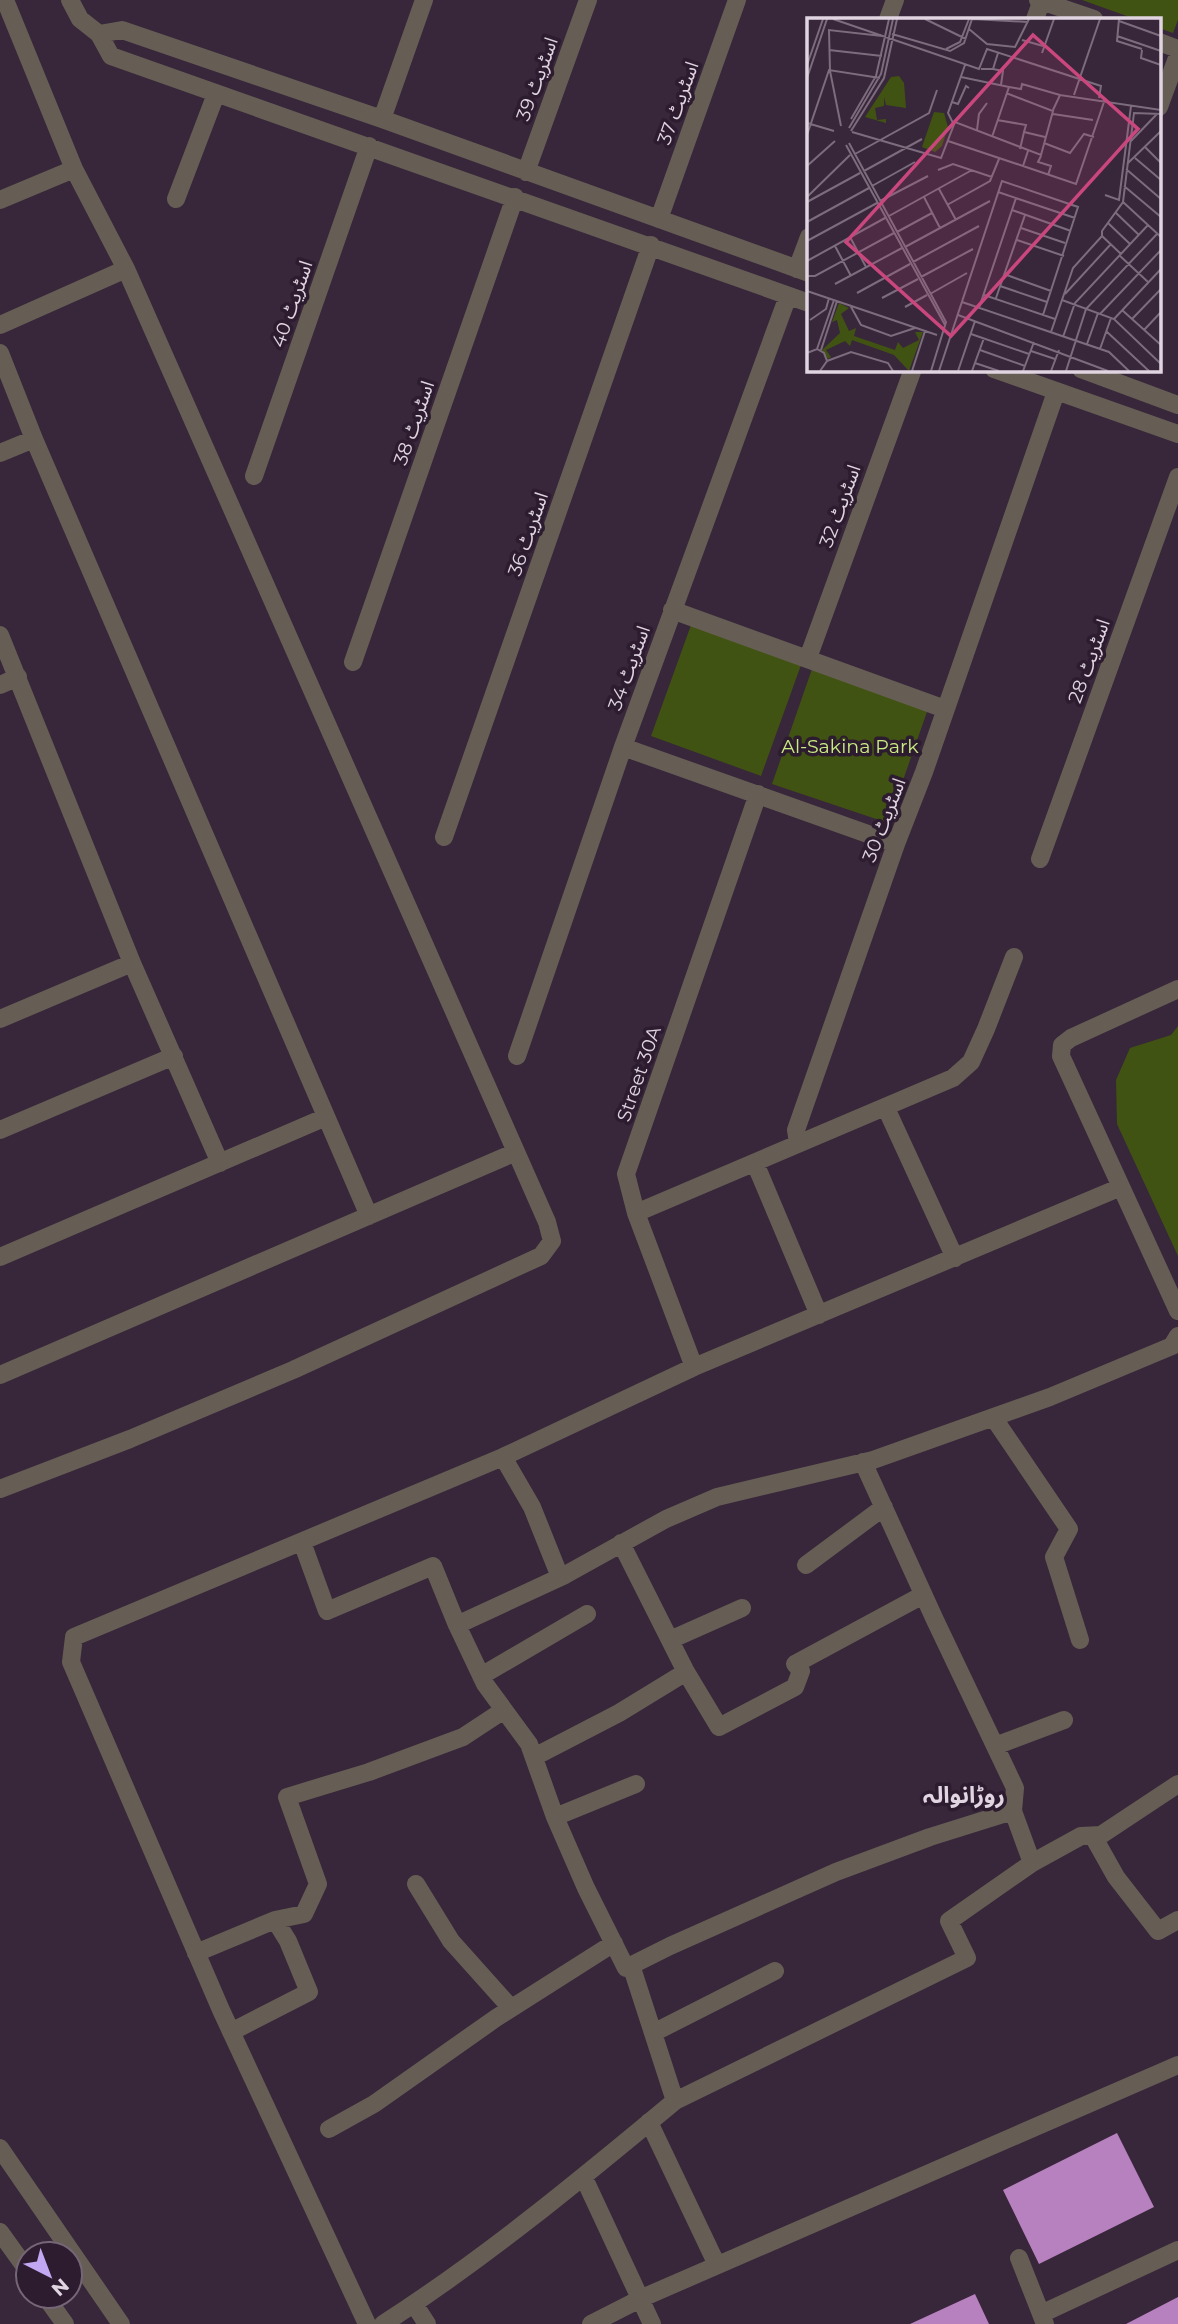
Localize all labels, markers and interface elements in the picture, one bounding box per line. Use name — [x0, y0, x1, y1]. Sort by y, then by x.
inset map — [807, 18, 1160, 371]
street label: اسٹریٹ 39 — [511, 34, 563, 124]
street label: اسٹریٹ 37 — [652, 58, 704, 148]
street label: اسٹریٹ 40 — [266, 258, 318, 350]
street label: اسٹریٹ 38 — [389, 378, 439, 468]
street label: اسٹریٹ 32 — [814, 462, 866, 550]
street label: اسٹریٹ 36 — [503, 489, 553, 579]
street label: اسٹریٹ 28 — [1063, 616, 1115, 706]
street label: اسٹریٹ 34 — [603, 623, 655, 713]
park label: Al-Sakina Park — [781, 735, 919, 758]
street label: اسٹریٹ 30 — [857, 775, 911, 865]
street label: Street 30A — [612, 1023, 666, 1125]
district label: روڑانوالہ — [923, 1781, 1005, 1809]
north arrow — [14, 2240, 84, 2310]
text: N — [47, 2274, 73, 2301]

